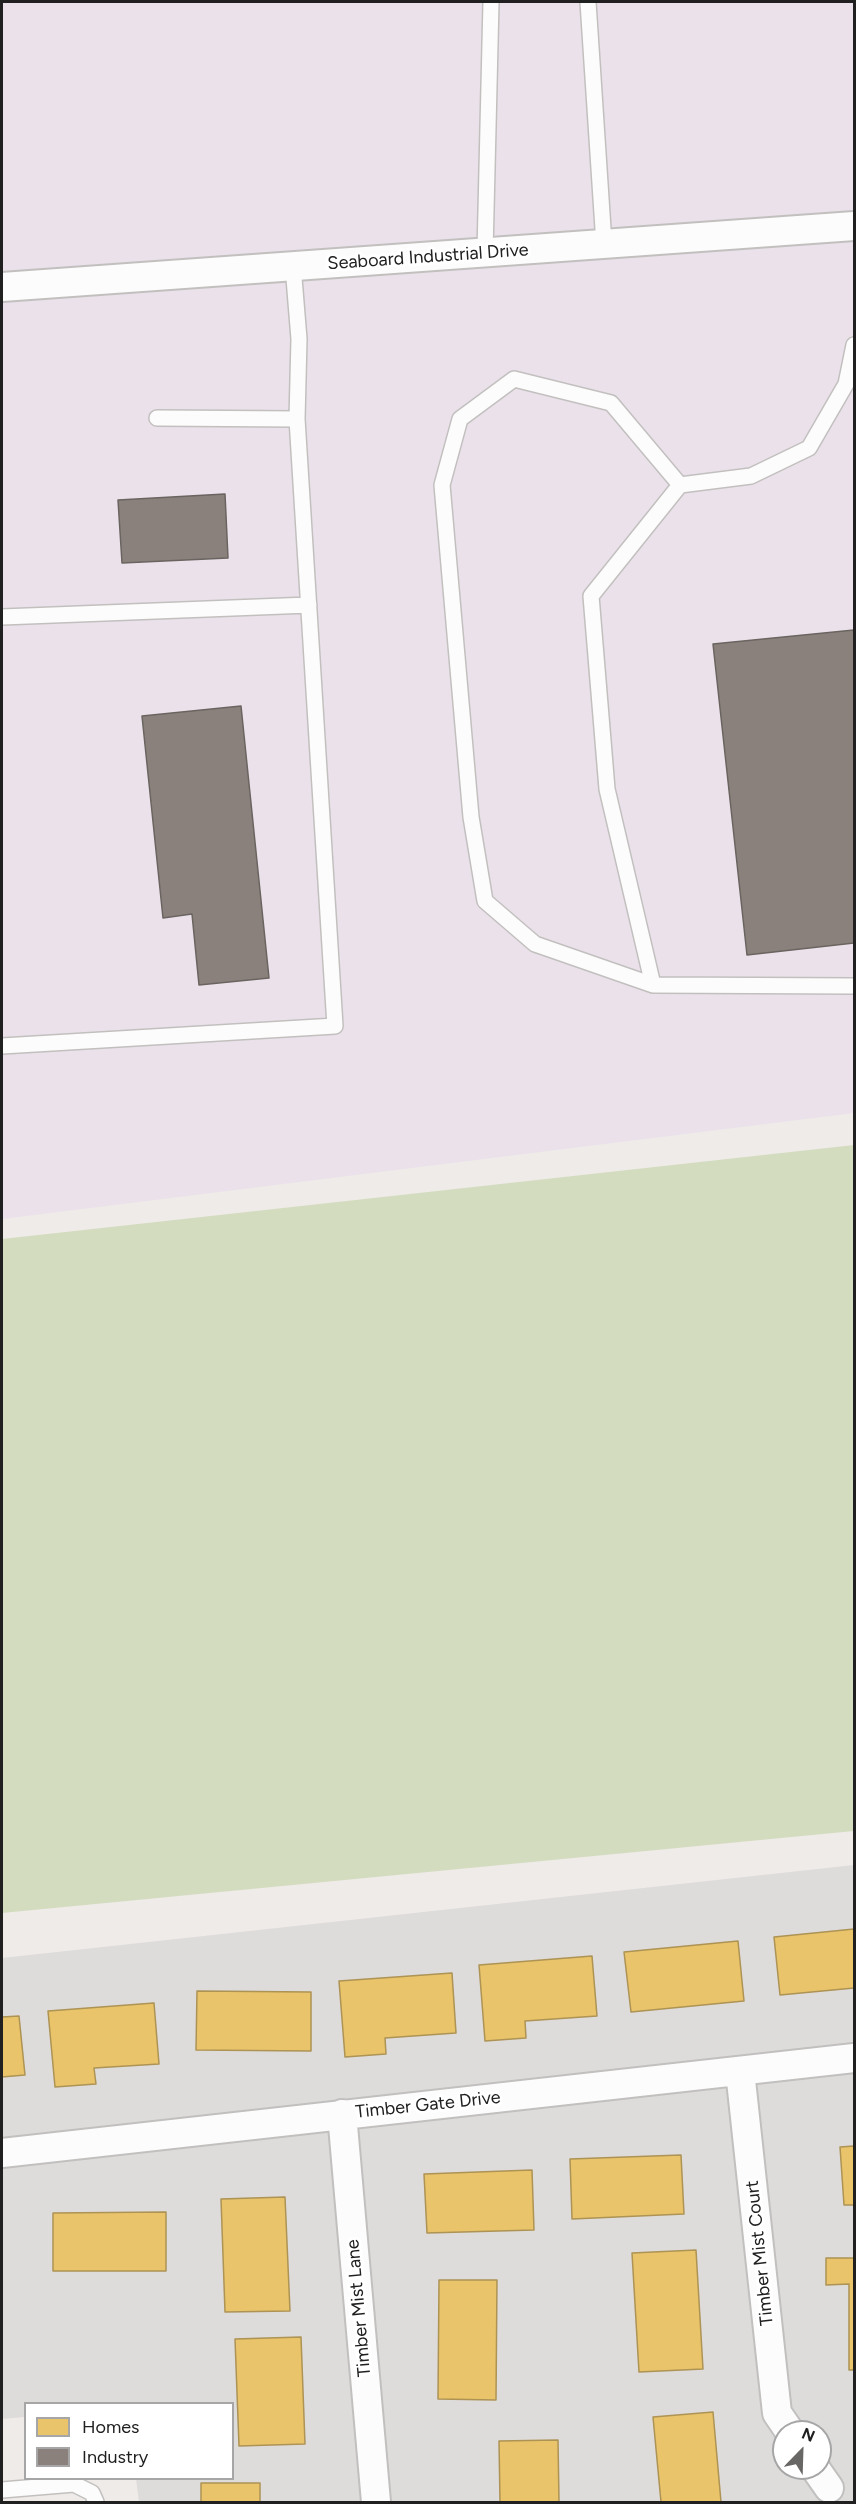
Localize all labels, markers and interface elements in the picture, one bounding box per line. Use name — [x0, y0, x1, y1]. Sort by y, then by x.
street label: Seaboard Industrial Drive — [327, 239, 529, 275]
street label: Timber Gate Drive — [354, 2087, 502, 2123]
street label: Timber Mist Court — [742, 2179, 778, 2327]
street label: Timber Mist Lane — [342, 2238, 376, 2378]
legend — [24, 2402, 234, 2480]
text: Homes — [82, 2416, 140, 2438]
north arrow — [772, 2420, 832, 2480]
text: N — [799, 2424, 818, 2446]
text: Industry — [82, 2446, 148, 2468]

